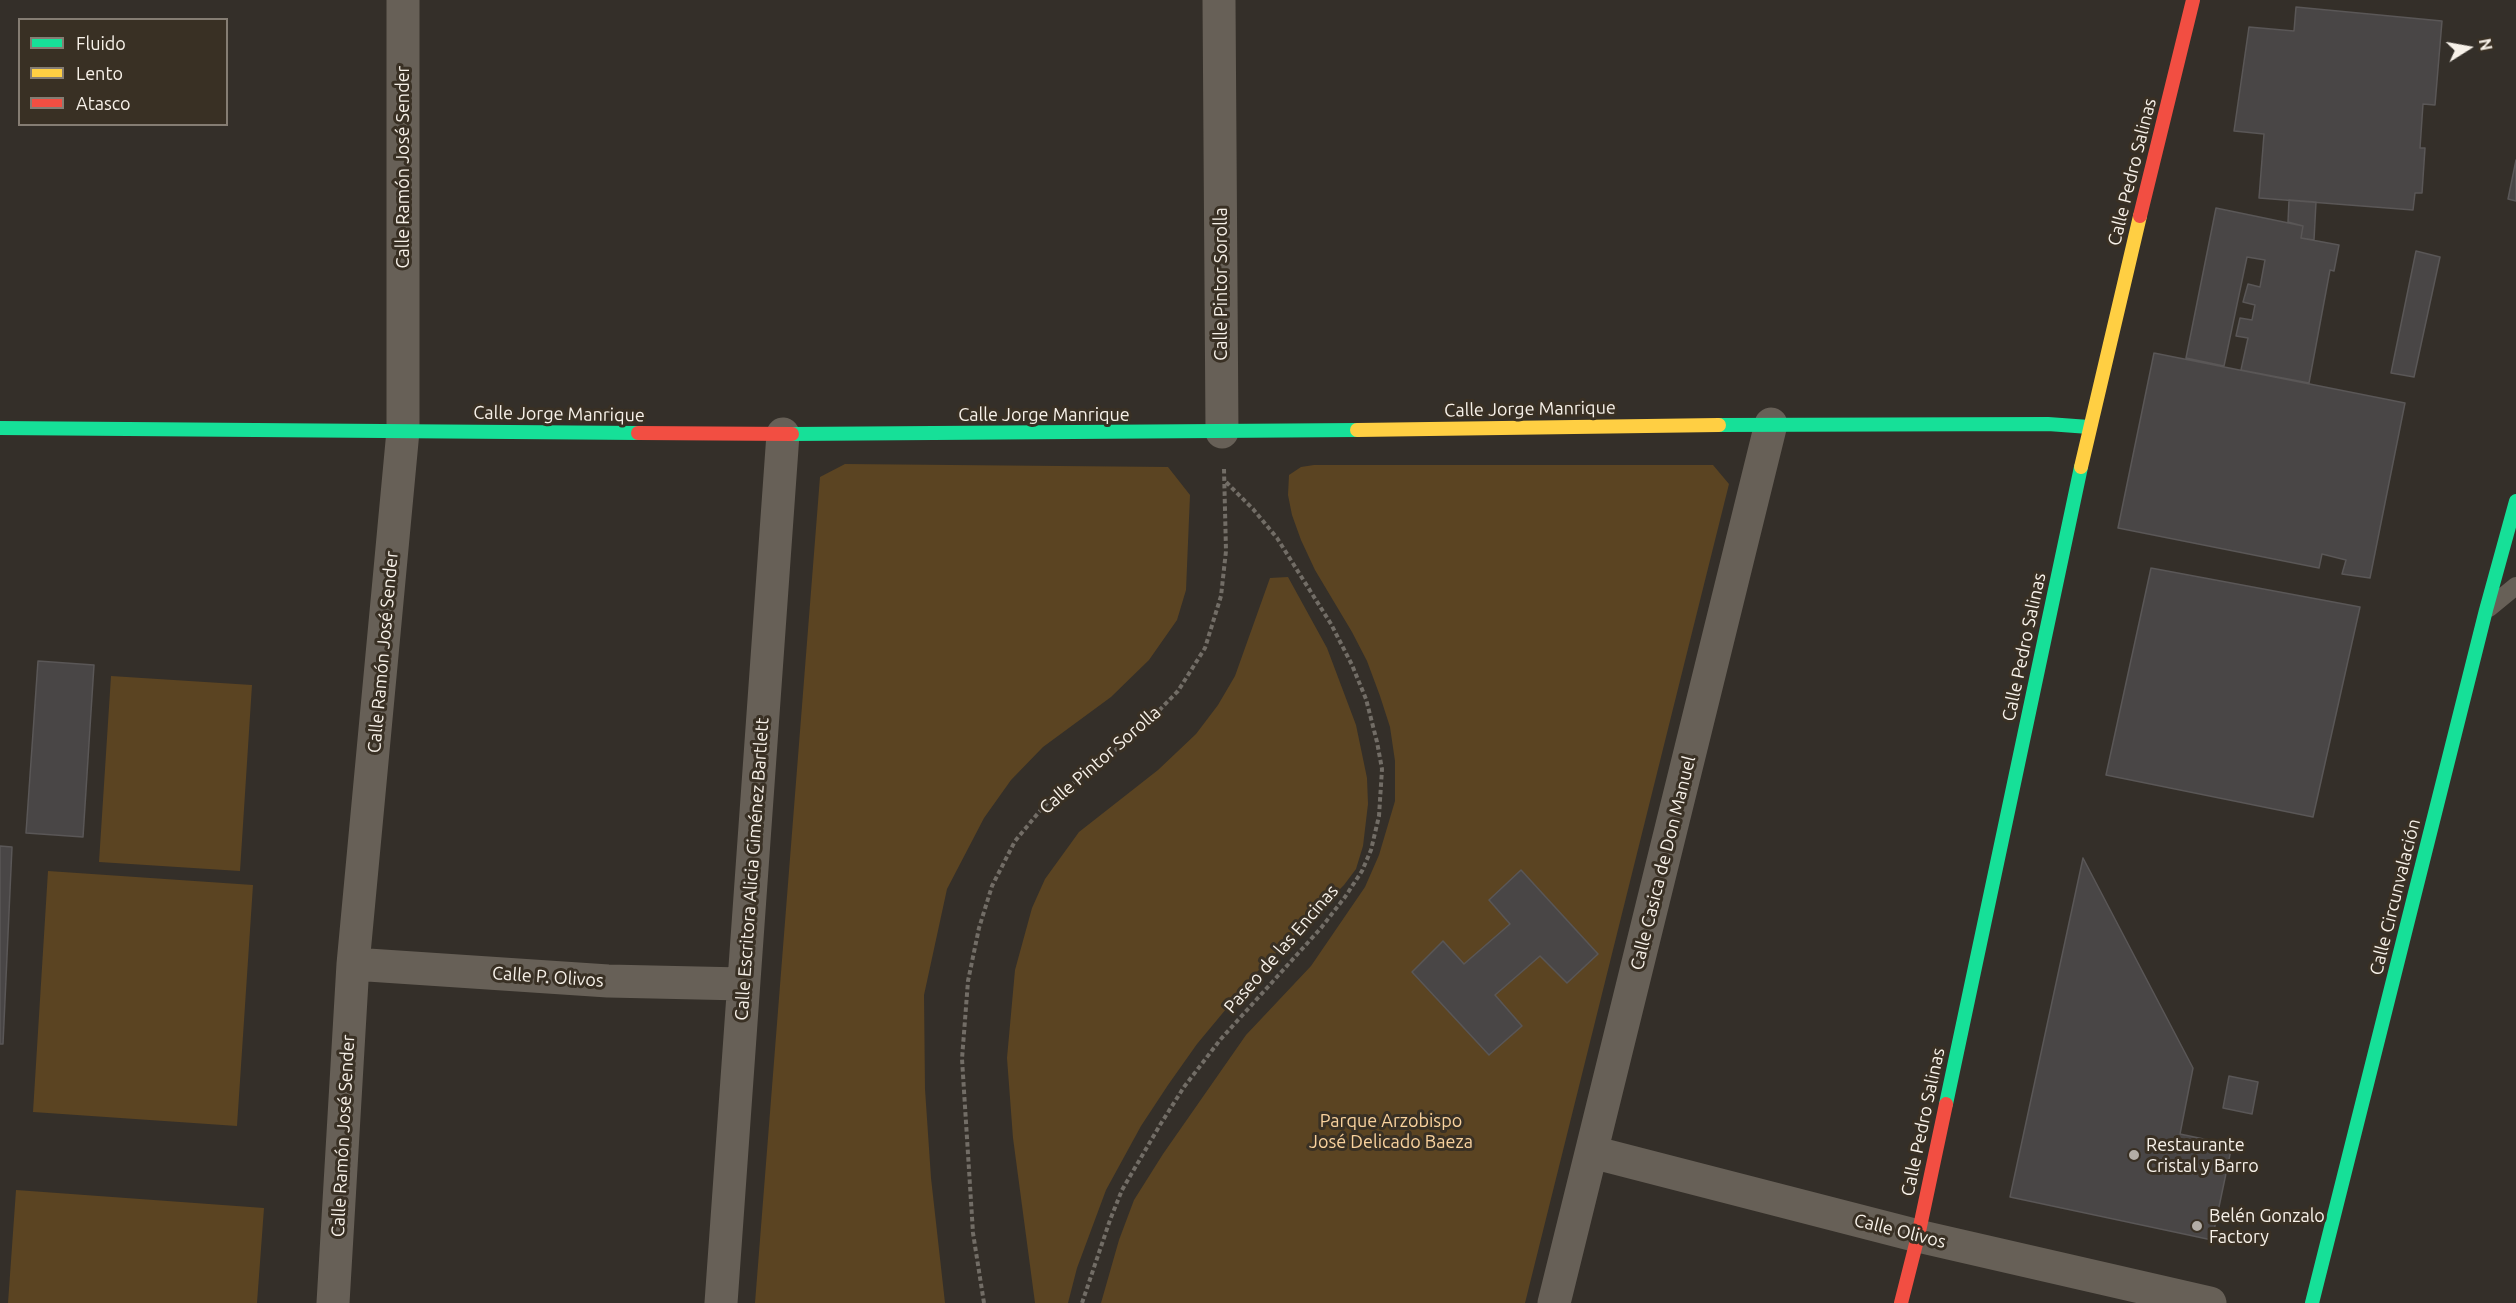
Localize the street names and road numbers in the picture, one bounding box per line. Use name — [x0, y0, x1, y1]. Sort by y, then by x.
street label: Calle Ramón José Sender — [392, 66, 414, 268]
street label: Calle Pedro Salinas — [2103, 96, 2161, 248]
street label: Calle Pintor Sorolla — [1210, 207, 1232, 361]
street label: Calle Jorge Manrique — [1444, 397, 1616, 421]
street label: Calle Jorge Manrique — [473, 402, 645, 426]
street label: Calle Jorge Manrique — [958, 404, 1130, 426]
street label: Calle Ramón José Sender — [363, 550, 403, 754]
street label: Calle Pedro Salinas — [1998, 571, 2050, 723]
street label: Calle Pintor Sorolla — [1035, 701, 1165, 819]
street label: Calle Escritora Alicia Giménez Bartlett — [731, 717, 773, 1021]
street label: Calle Casica de Don Manuel — [1626, 754, 1700, 972]
street label: Calle Circunvalación — [2365, 817, 2425, 977]
street label: Paseo de las Encinas — [1219, 880, 1343, 1018]
street label: Calle P. Olivos — [492, 962, 604, 992]
street label: Calle Ramón José Sender — [327, 1034, 359, 1238]
street label: Calle Pedro Salinas — [1897, 1046, 1949, 1198]
street label: Calle Olivos — [1852, 1209, 1948, 1253]

